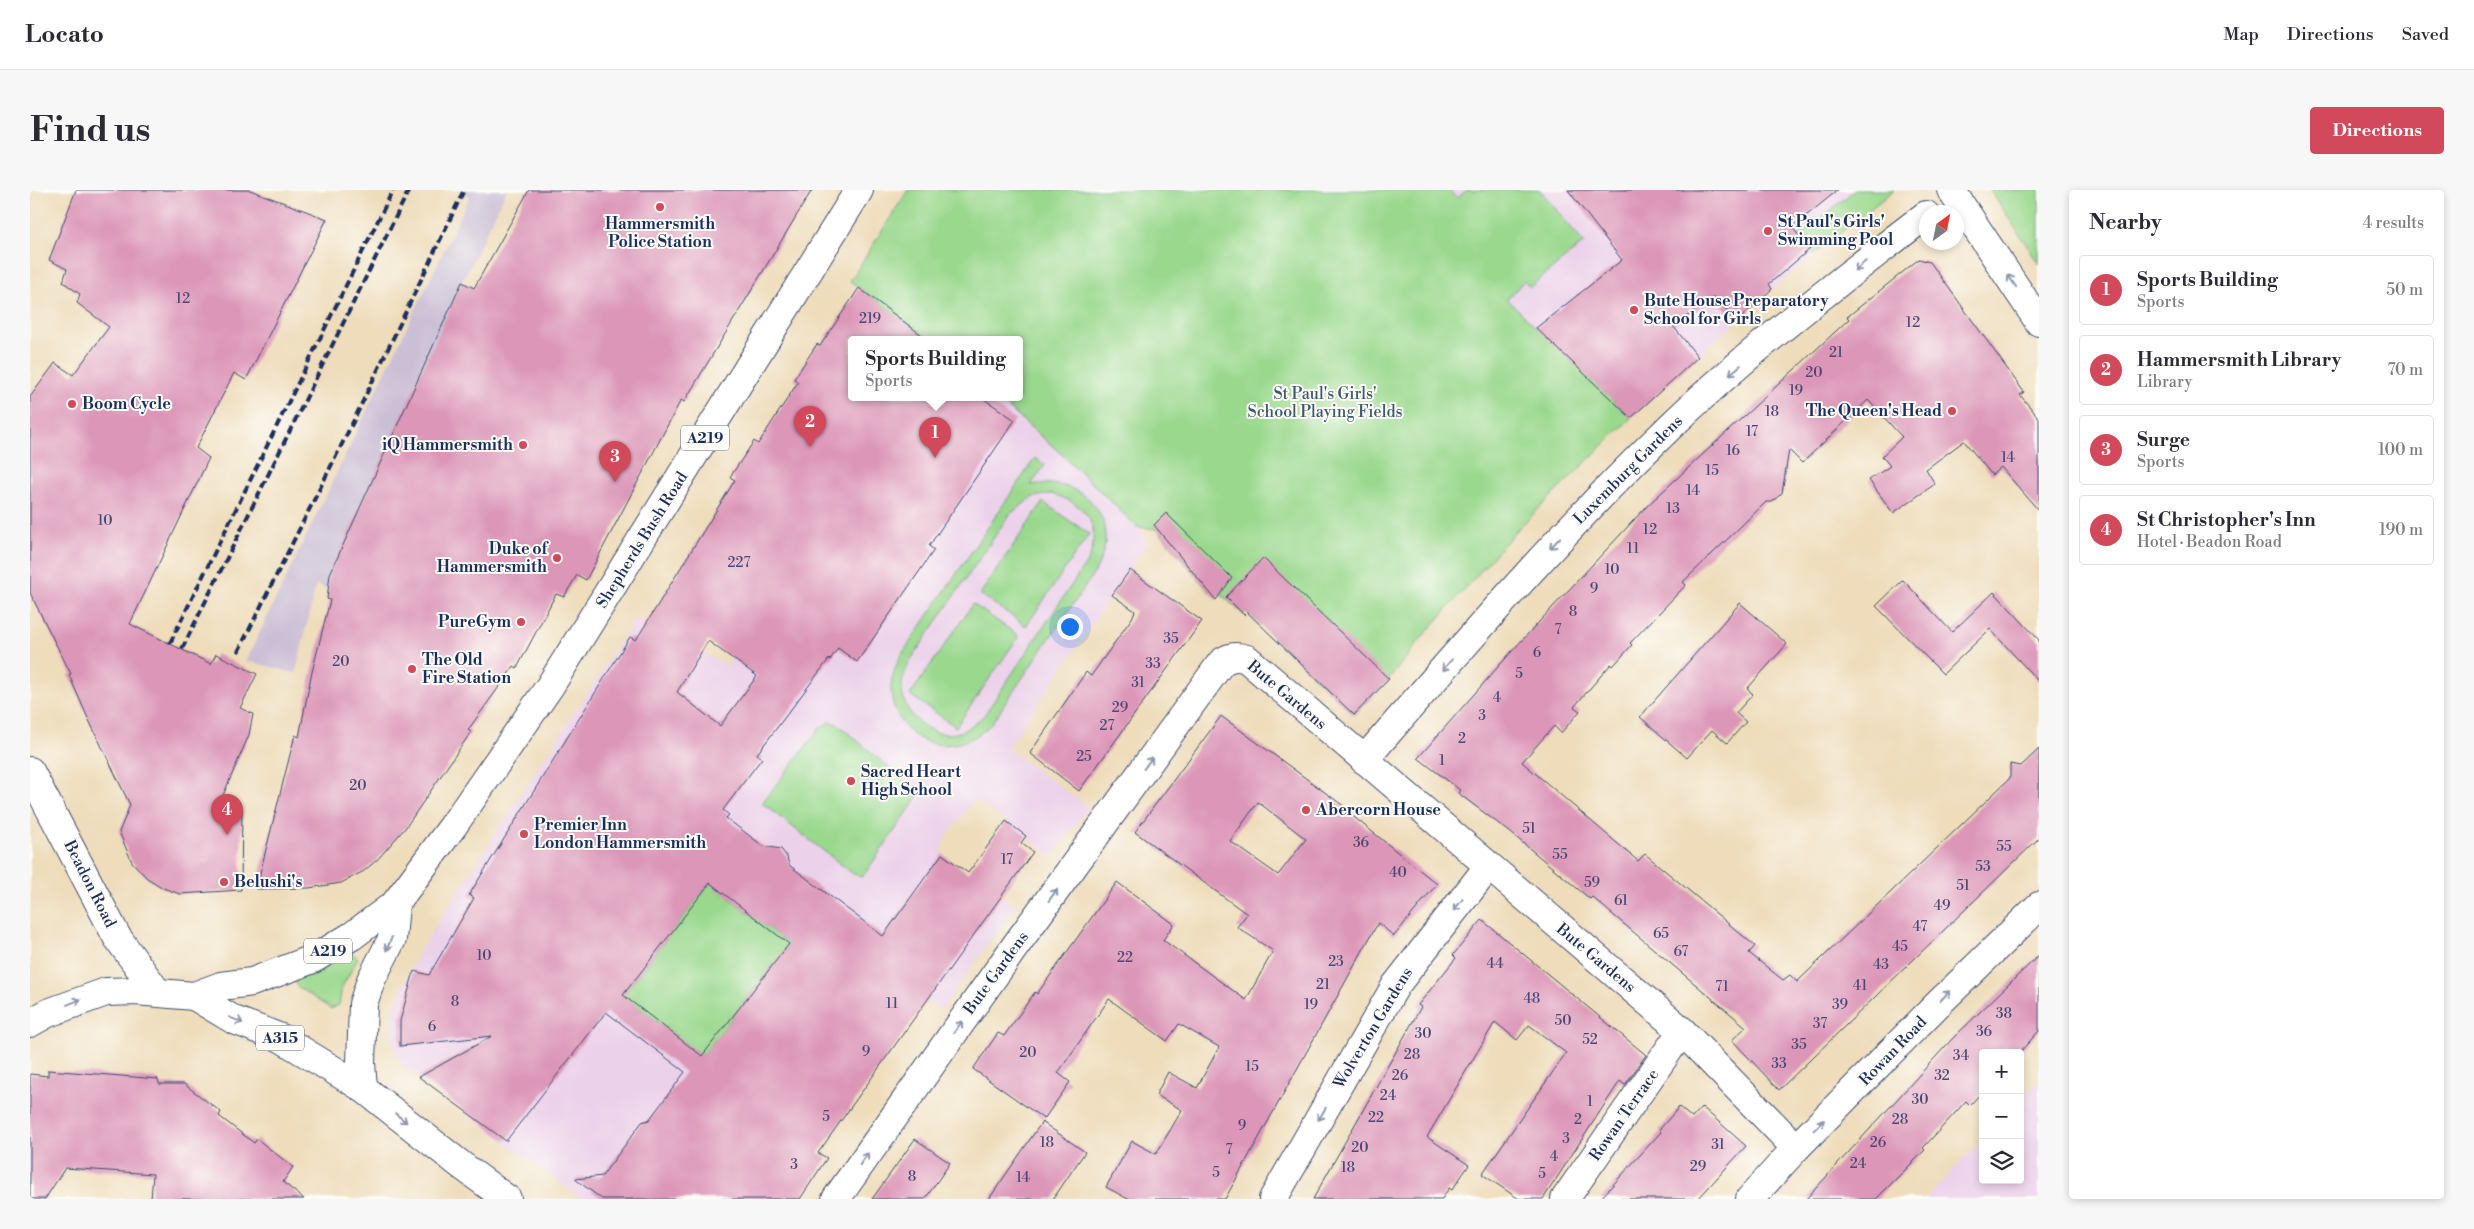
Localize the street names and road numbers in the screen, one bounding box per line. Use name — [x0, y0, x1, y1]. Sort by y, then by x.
street label: Luxemburg Gardens — [1569, 411, 1687, 529]
road number: A219 — [681, 426, 729, 450]
street label: Shepherds Bush Road — [592, 468, 692, 612]
street label: Bute Gardens — [1242, 655, 1331, 734]
street label: Beadon Road — [59, 836, 121, 931]
street label: Bute Gardens — [1551, 918, 1640, 997]
street label: Bute Gardens — [959, 928, 1033, 1019]
road number: A219 — [304, 938, 352, 964]
street label: Wolverton Gardens — [1328, 964, 1417, 1093]
street label: Rowan Road — [1855, 1012, 1931, 1090]
road number: A315 — [256, 1026, 304, 1050]
street label: Rowan Terrace — [1585, 1065, 1663, 1165]

